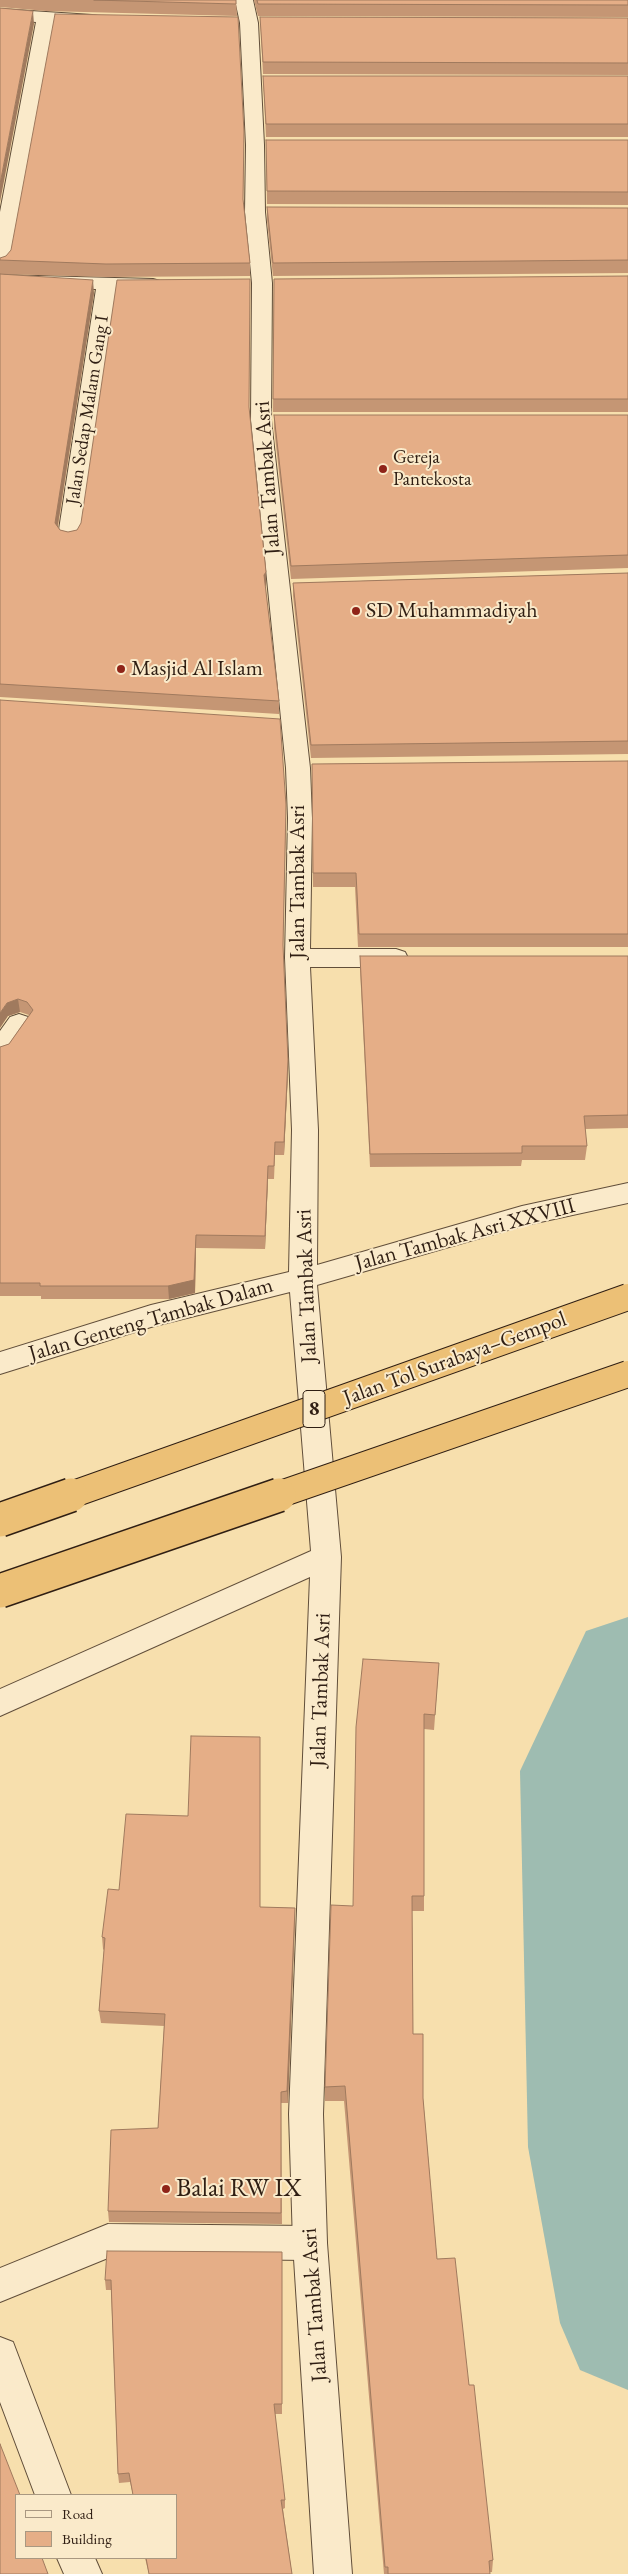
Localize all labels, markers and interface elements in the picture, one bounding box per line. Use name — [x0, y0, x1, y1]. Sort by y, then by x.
street label: Jalan Sedap Malam Gang I — [62, 313, 114, 507]
street label: Jalan Tambak Asri — [249, 400, 287, 556]
place label: Gereja Pantekosta — [393, 447, 472, 491]
marker: Gereja Pantekosta — [377, 463, 389, 475]
place label: SD Muhammadiyah — [366, 598, 538, 624]
marker: SD Muhammadiyah — [350, 605, 362, 617]
place label: Masjid Al Islam — [131, 656, 263, 682]
marker: Masjid Al Islam — [115, 663, 127, 675]
street label: Jalan Tambak Asri — [285, 805, 311, 959]
street label: Jalan Tambak Asri XXVIII — [352, 1193, 578, 1277]
street label: Jalan Tambak Asri — [291, 1209, 323, 1363]
street label: Jalan Genteng Tambak Dalam — [26, 1272, 276, 1368]
street label: Jalan Tol Surabaya–Gempol — [340, 1306, 570, 1412]
road number: 8 — [303, 1390, 325, 1428]
street label: Jalan Tambak Asri — [305, 1613, 337, 1767]
place label: Balai RW IX — [176, 2173, 302, 2205]
marker: Balai RW IX — [160, 2183, 172, 2195]
street label: Jalan Tambak Asri — [296, 2227, 334, 2383]
legend — [15, 2494, 178, 2559]
text: Road — [62, 2504, 93, 2523]
text: Building — [62, 2529, 112, 2548]

